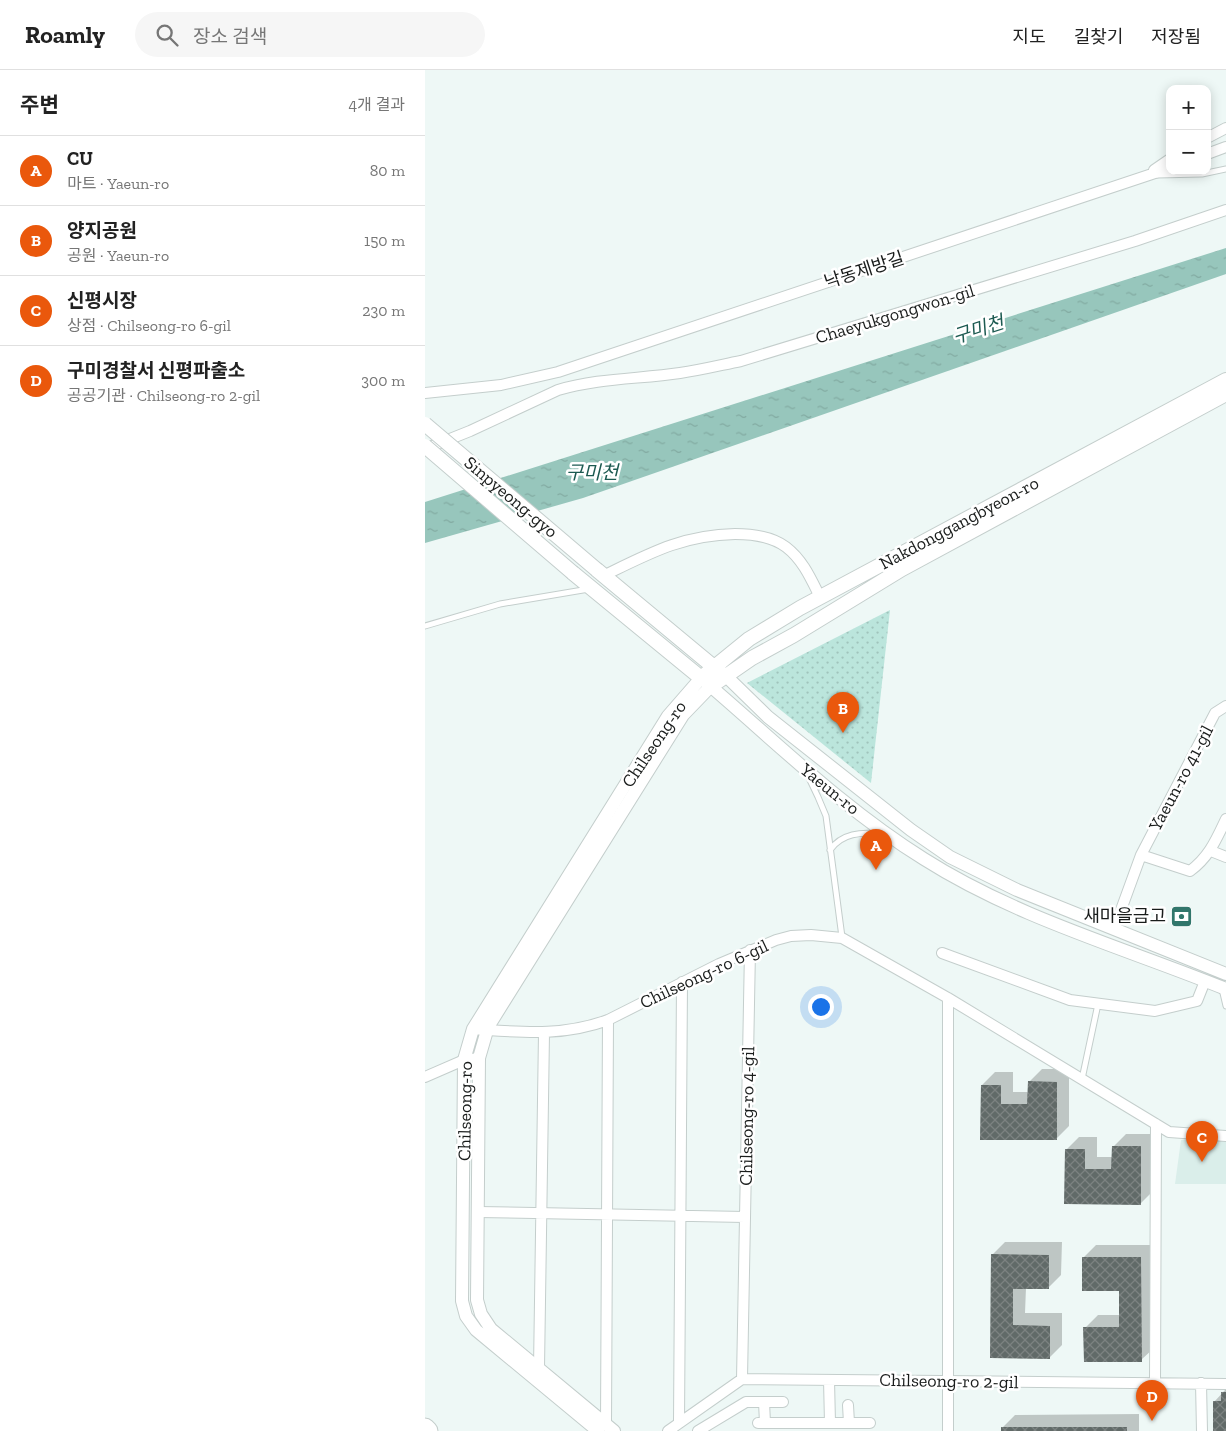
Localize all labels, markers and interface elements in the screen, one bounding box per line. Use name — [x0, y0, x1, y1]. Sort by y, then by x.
search box — [135, 12, 485, 57]
text: Roamly — [25, 20, 105, 49]
icon: search — [153, 21, 181, 49]
text: 장소 검색 — [193, 25, 267, 48]
text: 지도 — [1013, 26, 1046, 48]
text: 길찾기 — [1074, 26, 1123, 48]
text: 저장됨 — [1151, 26, 1201, 48]
map controls — [1166, 85, 1211, 175]
button: + — [1166, 85, 1211, 130]
text: 주변 — [20, 92, 59, 117]
text: 4개 결과 — [349, 95, 405, 114]
button: − — [1166, 130, 1211, 175]
text: CU — [67, 147, 93, 170]
text: A — [31, 161, 42, 180]
text: 80 m — [370, 161, 405, 180]
text: 마트 · Yaeun-ro — [67, 174, 169, 193]
text: 양지공원 — [67, 219, 137, 242]
text: B — [31, 231, 41, 250]
text: 150 m — [364, 231, 405, 250]
text: 공원 · Yaeun-ro — [67, 246, 169, 265]
street label: 낙동제방길 — [821, 247, 907, 293]
street label: Chaeyukgongwon-gil — [813, 279, 977, 349]
text: 신평시장 — [67, 289, 137, 312]
text: C — [31, 301, 41, 320]
text: 230 m — [362, 301, 405, 320]
water label: 구미천 — [950, 310, 1008, 349]
text: 상점 · Chilseong-ro 6-gil — [67, 316, 231, 335]
text: 구미경찰서 신평파출소 — [67, 359, 245, 382]
text: D — [30, 371, 42, 390]
text: 300 m — [361, 371, 405, 390]
text: 공공기관 · Chilseong-ro 2-gil — [67, 386, 260, 405]
street label: Sinpyeong-gyo — [460, 451, 562, 543]
water label: 구미천 — [566, 461, 620, 484]
street label: Nakdonggangbyeon-ro — [875, 472, 1043, 574]
pin: B — [827, 692, 859, 733]
street label: Chilseong-ro — [617, 696, 691, 792]
street label: Yaeun-ro 41-gil — [1144, 721, 1218, 835]
street label: Yaeun-ro — [795, 758, 864, 820]
pin: A — [860, 829, 892, 870]
bank icon: 새마을금고 — [1170, 904, 1194, 928]
place label: 새마을금고 — [1083, 905, 1166, 927]
street label: Chilseong-ro 6-gil — [636, 934, 772, 1013]
your location — [808, 994, 834, 1020]
street label: Chilseong-ro 4-gil — [735, 1046, 759, 1186]
street label: Chilseong-ro — [453, 1061, 477, 1161]
pin: C — [1186, 1121, 1218, 1162]
street label: Chilseong-ro 2-gil — [879, 1369, 1019, 1393]
pin: D — [1136, 1380, 1168, 1421]

